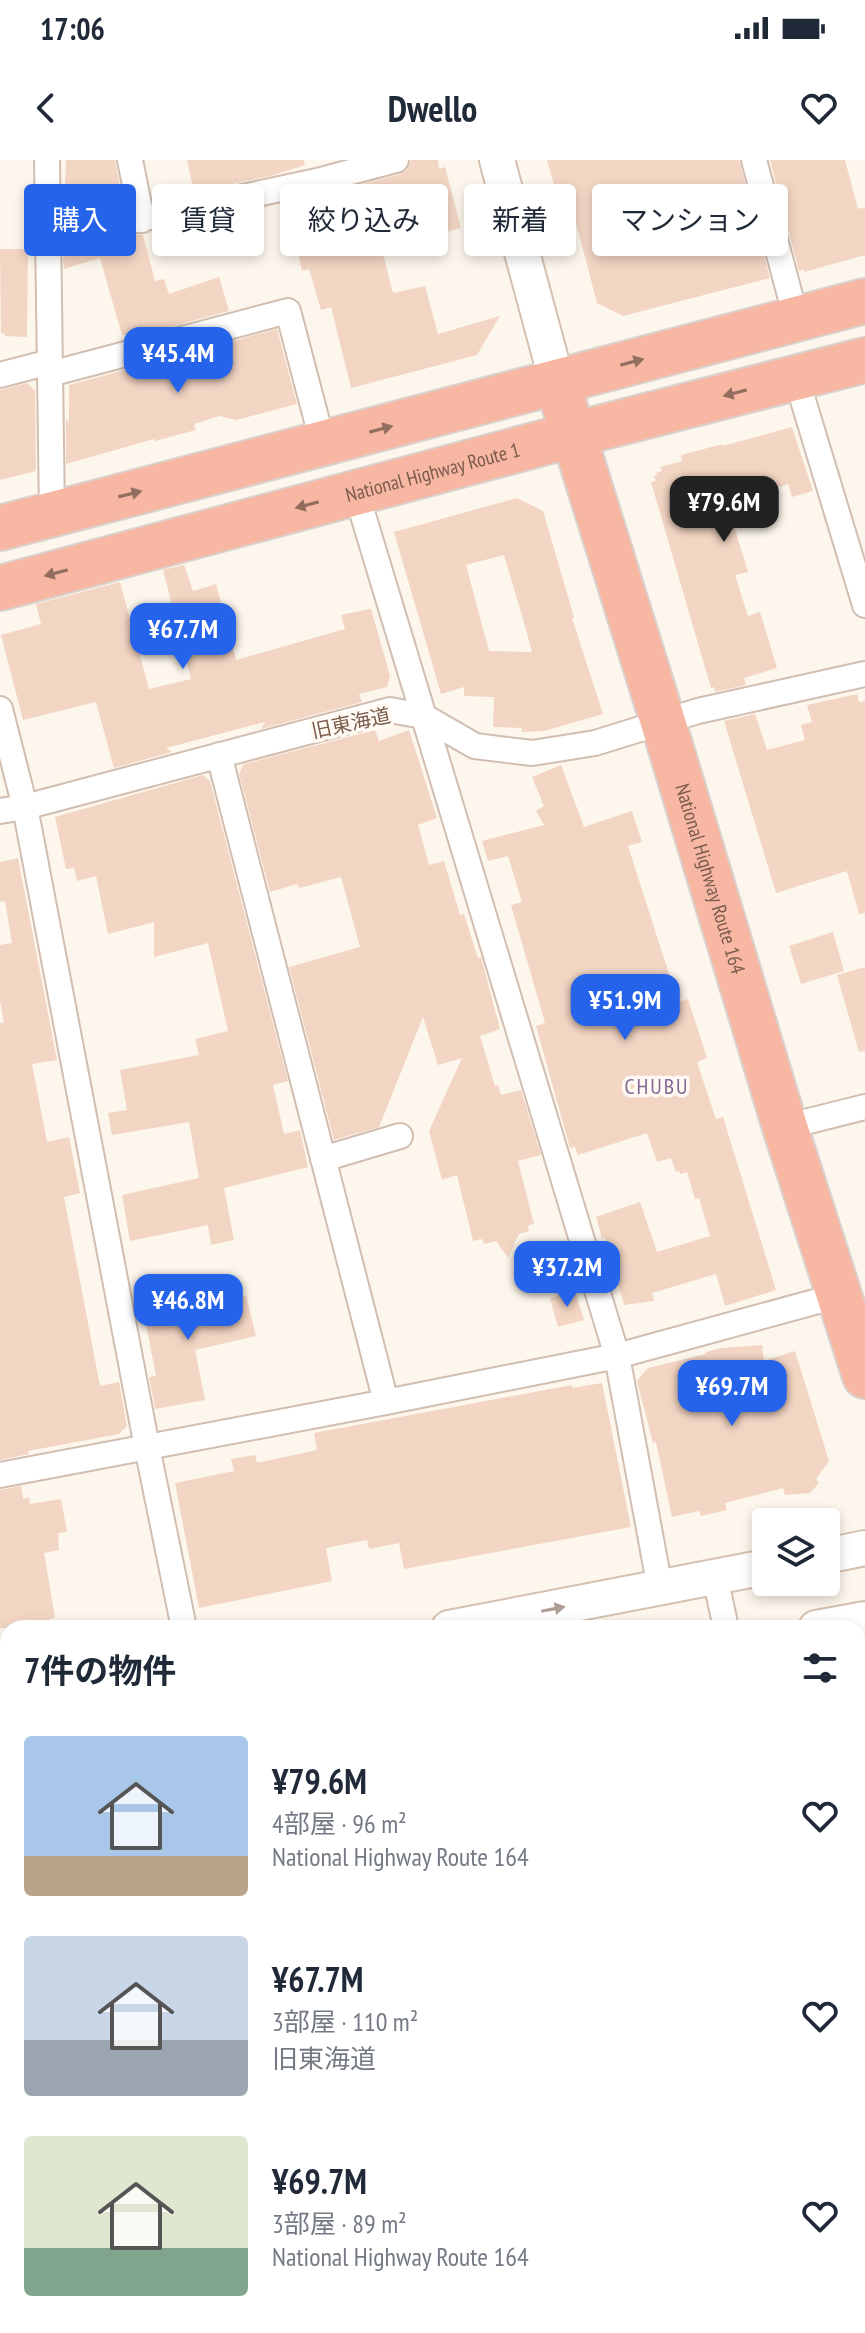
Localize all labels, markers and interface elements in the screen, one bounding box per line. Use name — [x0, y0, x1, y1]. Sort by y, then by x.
text: 17:06 — [40, 9, 105, 48]
text: Dwello — [388, 85, 477, 132]
icon: back — [24, 86, 68, 130]
icon: heart — [797, 86, 841, 130]
chip: 購入 — [24, 184, 136, 256]
chip: 賃貸 — [152, 184, 264, 256]
chip: 絞り込み — [280, 184, 448, 256]
chip: 新着 — [464, 184, 576, 256]
chip: マンション — [592, 184, 788, 256]
pin: ¥45.4M — [113, 327, 243, 395]
text: ¥45.4M — [142, 336, 214, 369]
one-way arrow — [620, 356, 645, 368]
one-way arrow — [723, 387, 748, 399]
one-way arrow — [370, 422, 394, 435]
street label: National Highway Route 1 — [343, 436, 523, 508]
pin: ¥79.6M — [659, 476, 789, 544]
text: ¥79.6M — [688, 485, 760, 518]
one-way arrow — [117, 488, 142, 500]
one-way arrow — [294, 499, 318, 512]
one-way arrow — [43, 567, 68, 579]
pin: ¥67.7M — [118, 603, 248, 671]
text: ¥67.7M — [148, 612, 218, 645]
street label: 旧東海道 — [309, 702, 393, 744]
street label: National Highway Route 164 — [669, 781, 751, 977]
pin: ¥51.9M — [560, 974, 690, 1042]
text: ¥51.9M — [589, 983, 661, 1016]
district label: CHUBU — [624, 1072, 690, 1100]
pin: ¥37.2M — [502, 1241, 632, 1309]
text: ¥37.2M — [532, 1250, 602, 1283]
pin: ¥46.8M — [123, 1274, 253, 1342]
text: ¥46.8M — [152, 1283, 224, 1316]
pin: ¥69.7M — [667, 1360, 797, 1428]
text: ¥69.7M — [696, 1369, 768, 1402]
map controls — [752, 1508, 840, 1596]
button: layers — [752, 1508, 840, 1596]
one-way arrow — [541, 1602, 566, 1614]
icon: filters — [798, 1646, 842, 1690]
text: 7件の物件 — [24, 1648, 176, 1692]
text: ¥79.6M — [272, 1759, 367, 1803]
icon: home — [88, 1768, 184, 1864]
icon: heart — [798, 1794, 842, 1838]
text: 4部屋 · 96 m² — [272, 1807, 407, 1840]
text: National Highway Route 164 — [272, 1840, 529, 1873]
text: ¥67.7M — [272, 1957, 363, 2001]
icon: home — [88, 1968, 184, 2064]
icon: heart — [798, 1994, 842, 2038]
text: 3部屋 · 110 m² — [272, 2005, 418, 2038]
text: 旧東海道 — [272, 2042, 376, 2075]
text: ¥69.7M — [272, 2159, 367, 2203]
icon: home — [88, 2168, 184, 2264]
icon: heart — [798, 2194, 842, 2238]
text: 3部屋 · 89 m² — [272, 2207, 407, 2240]
text: National Highway Route 164 — [272, 2240, 529, 2273]

